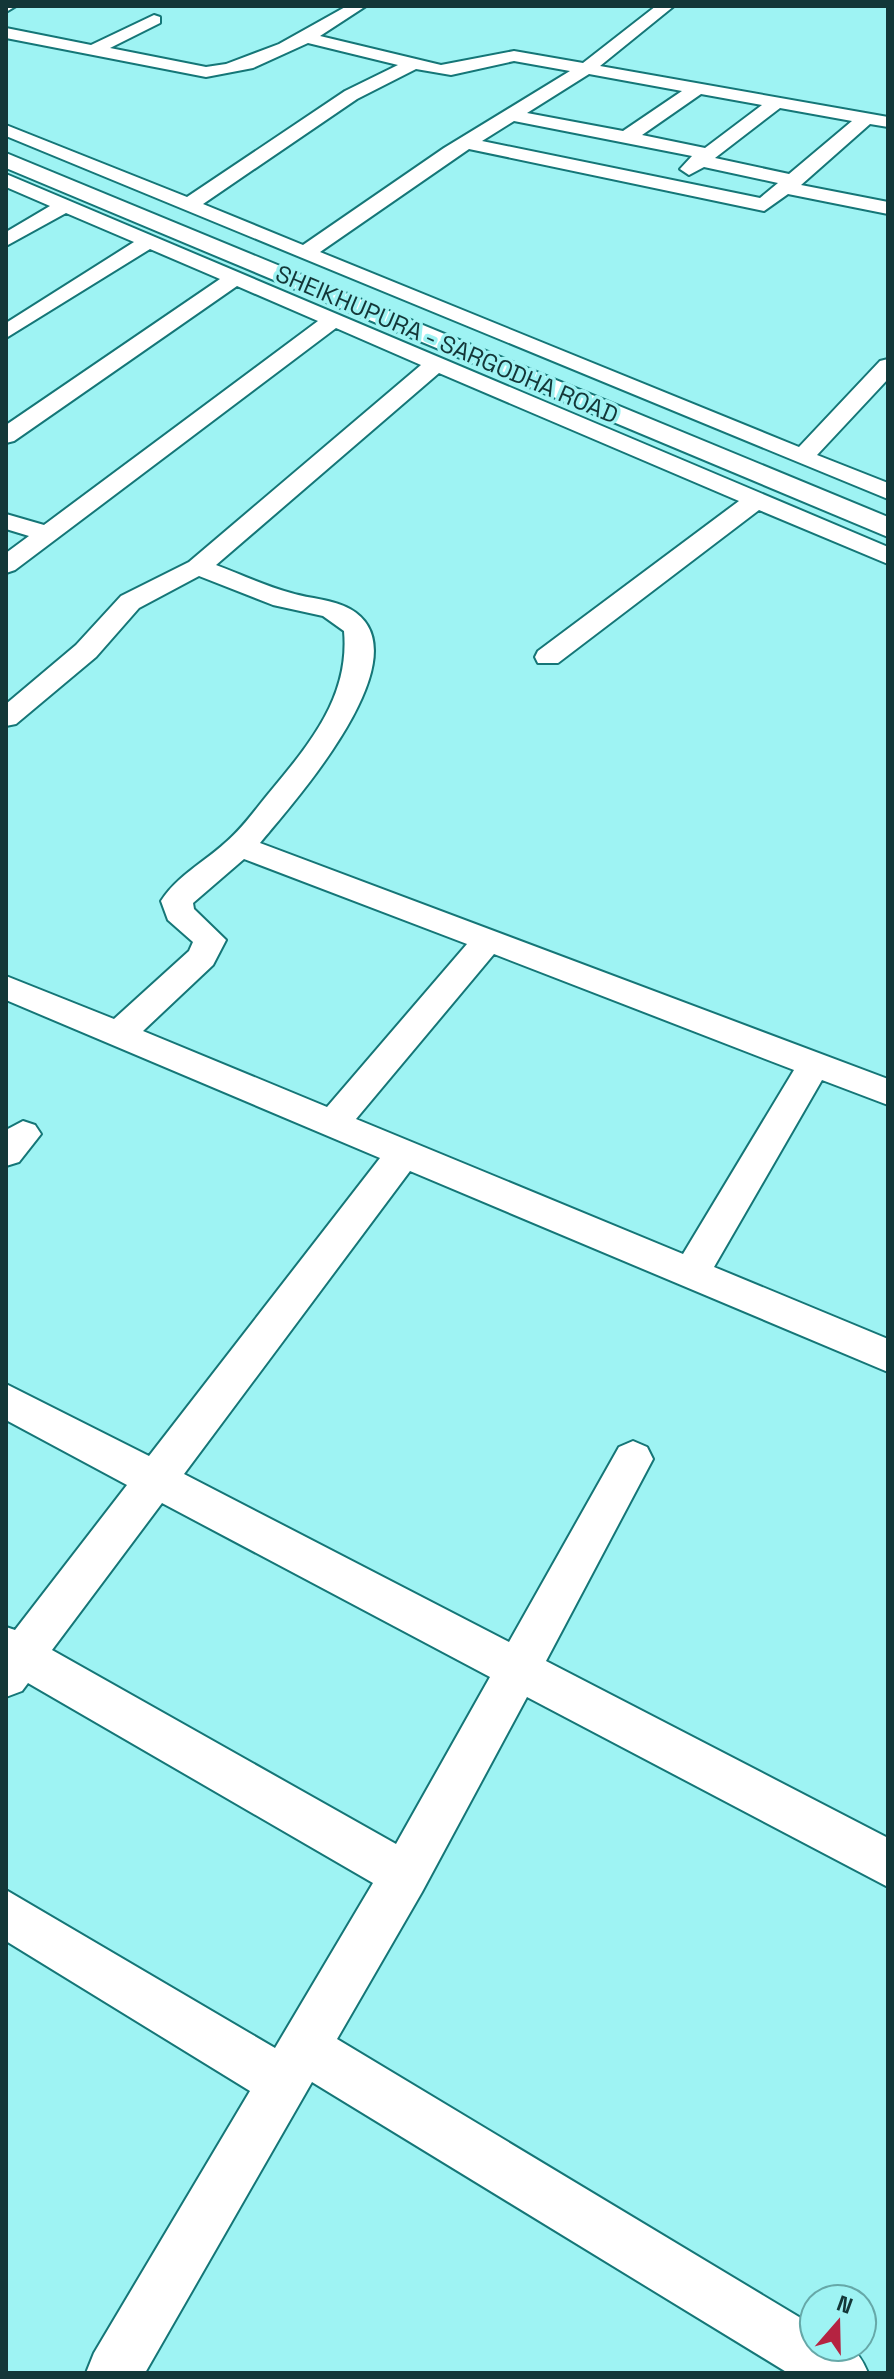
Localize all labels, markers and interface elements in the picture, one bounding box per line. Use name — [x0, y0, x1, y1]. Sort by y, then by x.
street label: SHEIKHUPURA - SARGODHA ROAD — [271, 258, 623, 430]
north arrow — [798, 2283, 878, 2363]
text: N — [833, 2289, 857, 2320]

